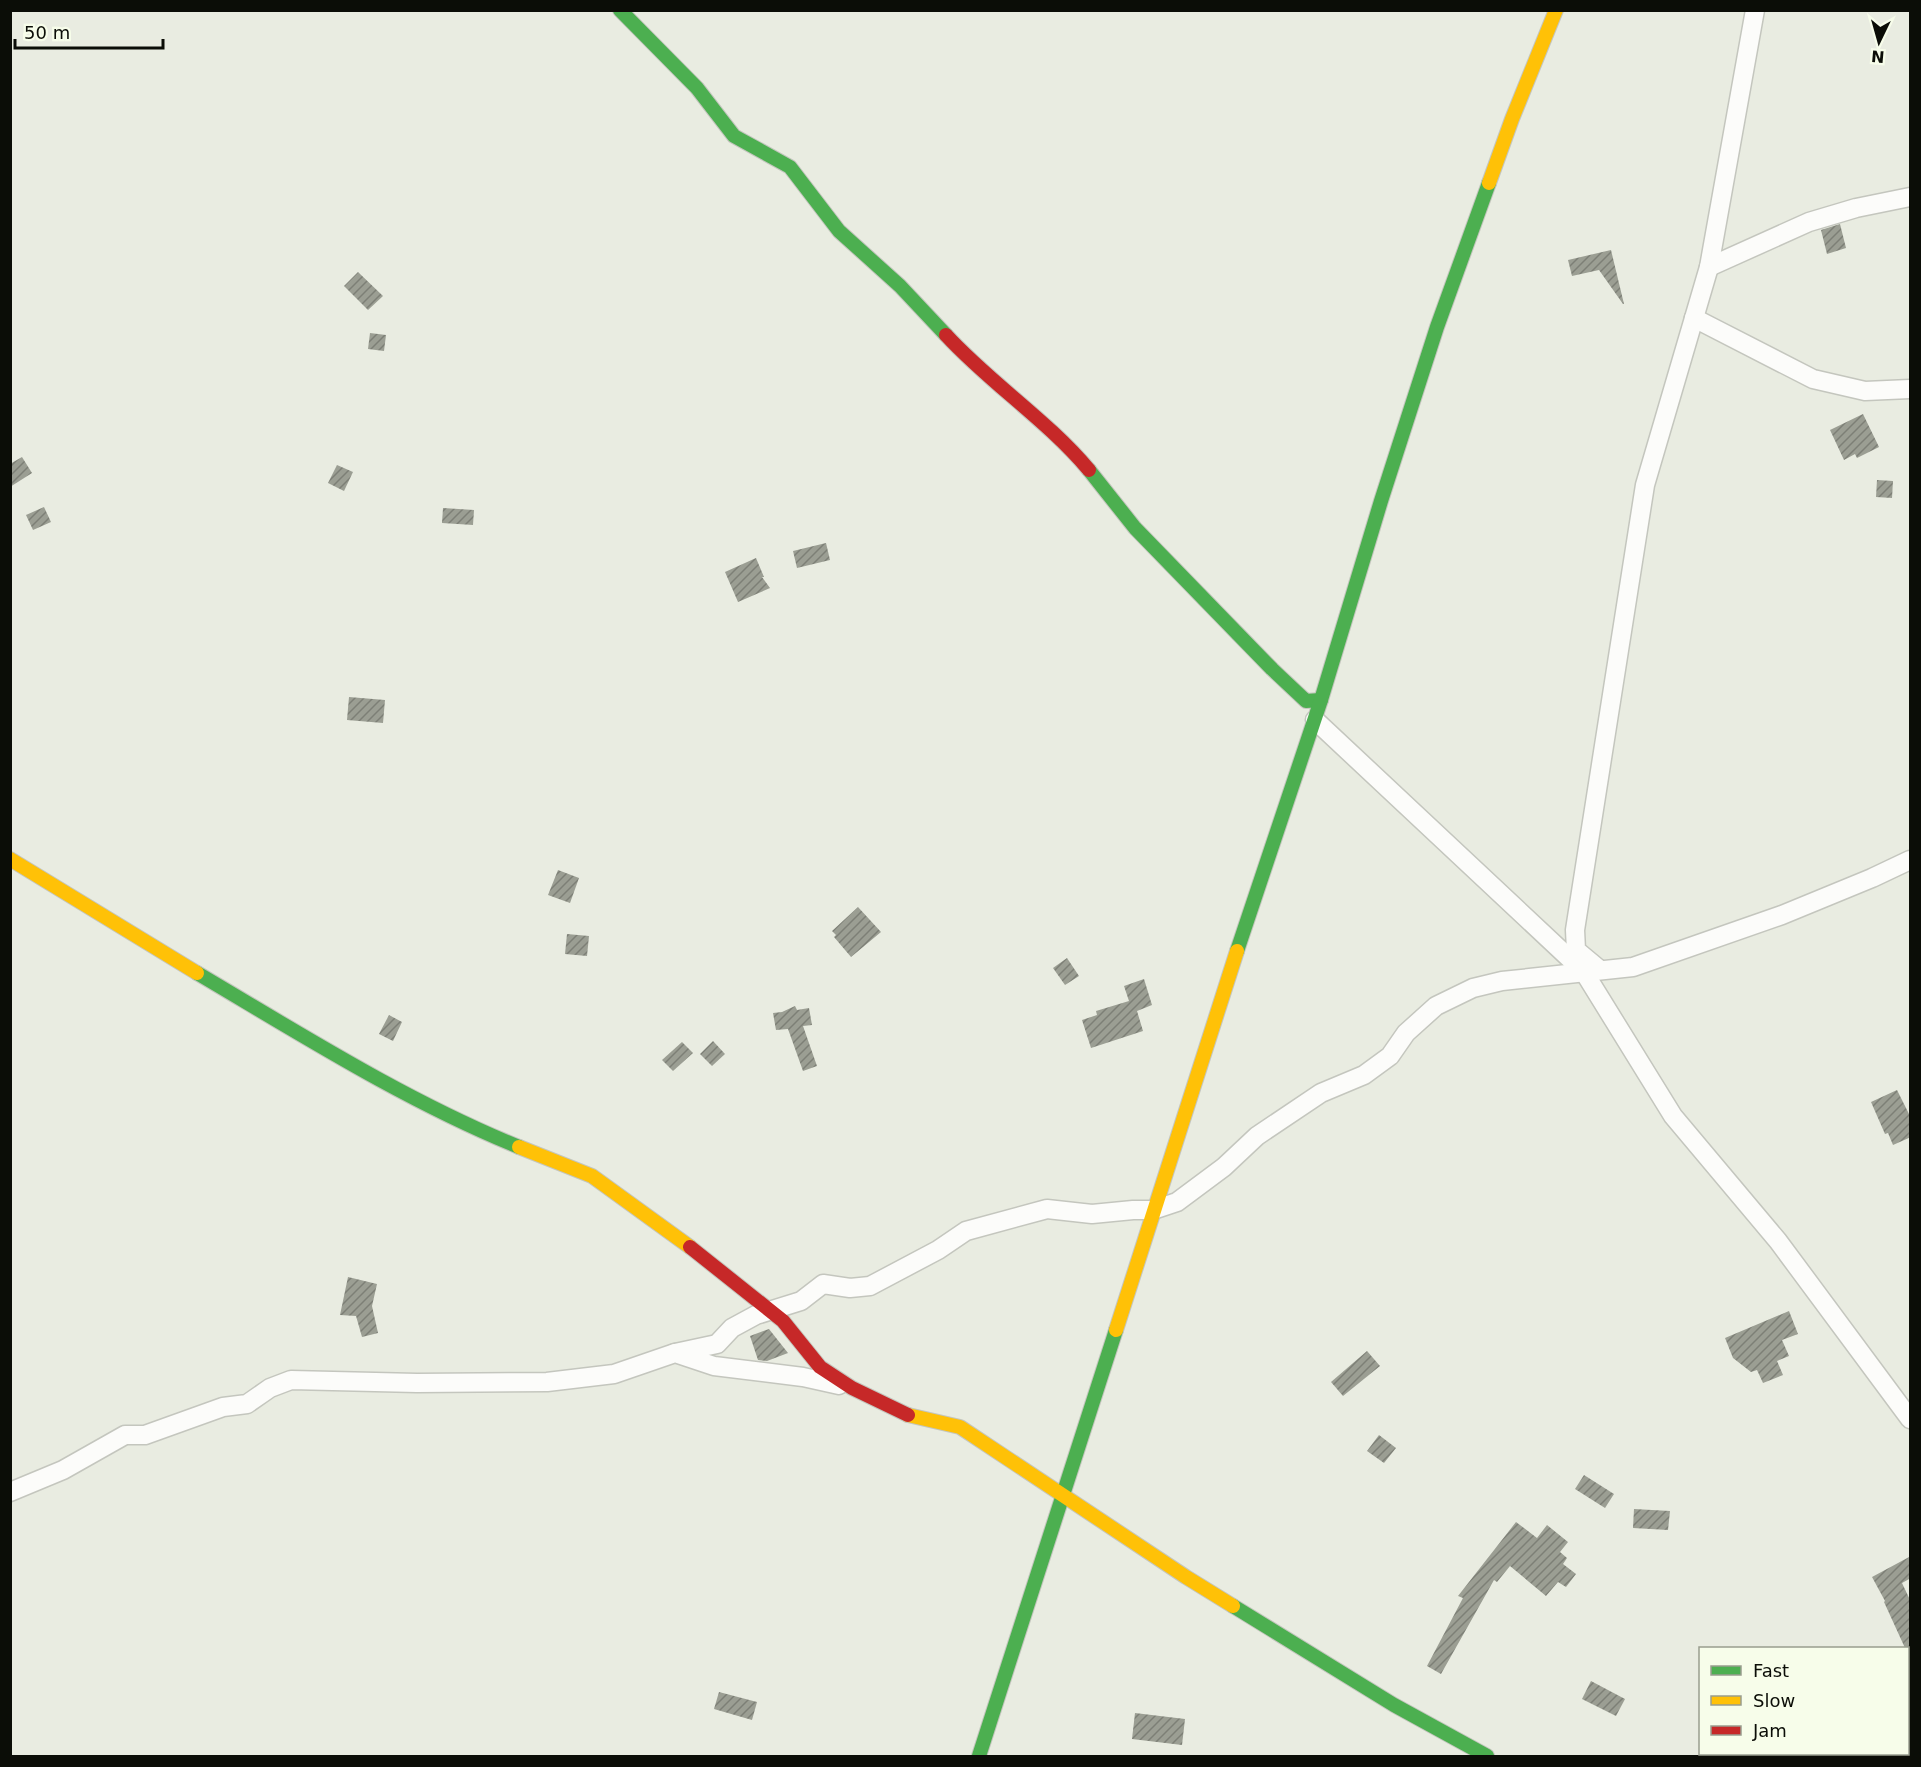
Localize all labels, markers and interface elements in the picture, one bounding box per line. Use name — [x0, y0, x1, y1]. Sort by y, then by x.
scale bar — [15, 12, 164, 50]
north arrow — [1849, 12, 1909, 72]
text: 50 m — [24, 22, 70, 43]
text: N — [1870, 46, 1885, 66]
legend — [1699, 1647, 1909, 1755]
text: Fast — [1753, 1660, 1789, 1681]
text: Slow — [1753, 1690, 1795, 1711]
text: Jam — [1752, 1720, 1787, 1741]

